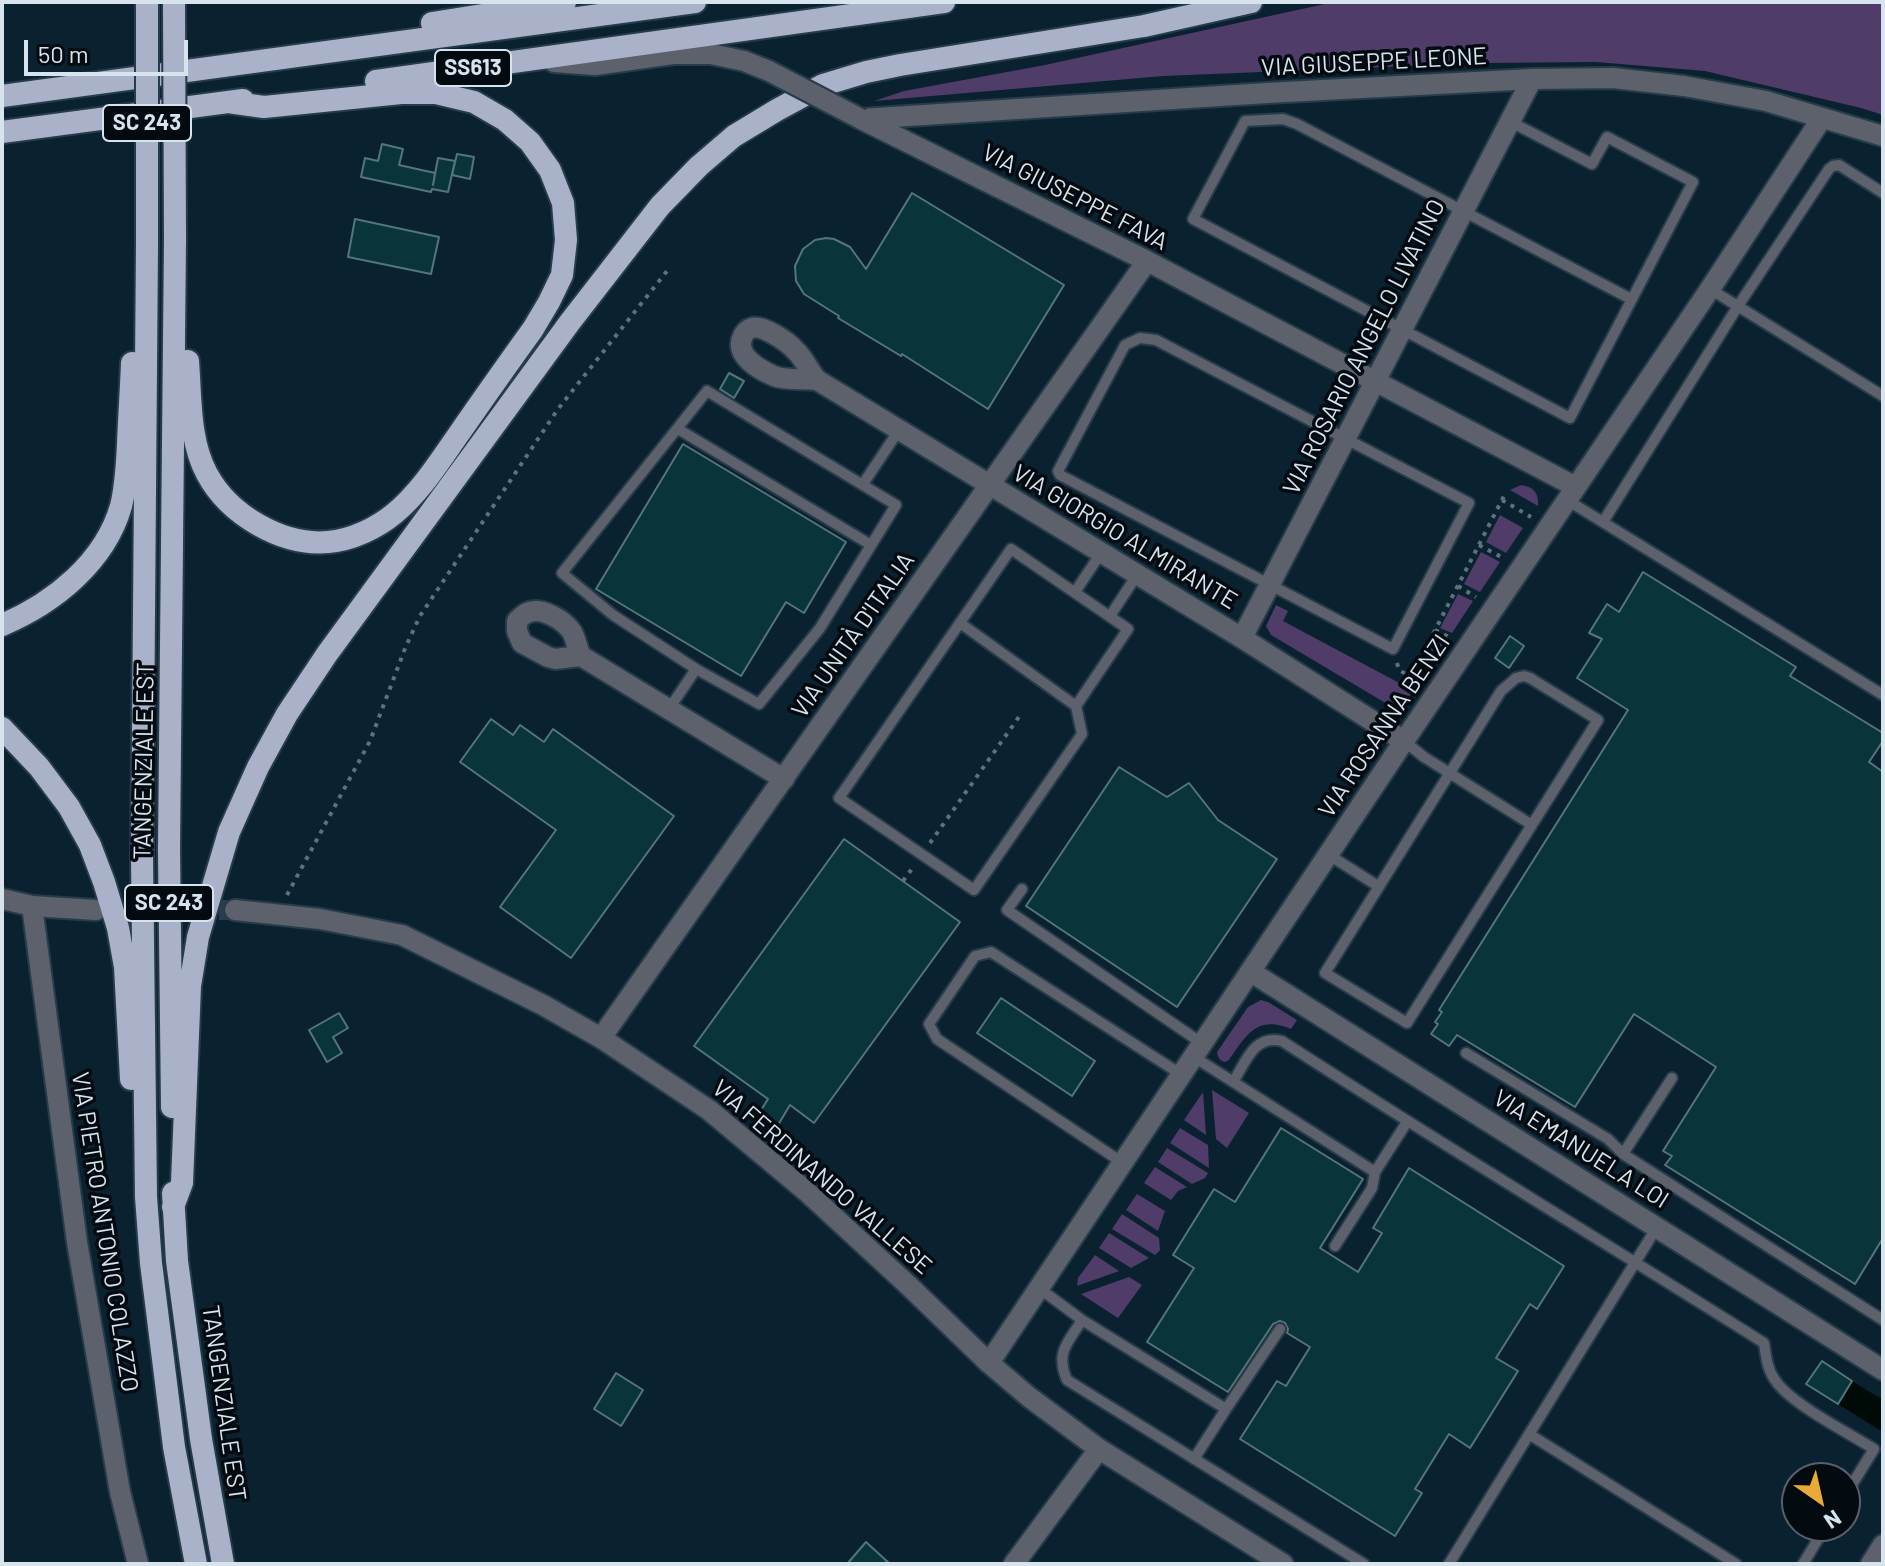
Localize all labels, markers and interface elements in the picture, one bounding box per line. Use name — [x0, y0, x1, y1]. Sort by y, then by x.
scale bar — [28, 24, 192, 74]
text: 50 m — [38, 39, 89, 68]
street label: VIA GIUSEPPE LEONE — [1260, 42, 1488, 82]
road number: SS613 — [435, 50, 511, 86]
road number: SC 243 — [103, 105, 191, 141]
street label: VIA GIUSEPPE FAVA — [977, 138, 1173, 256]
street label: VIA ROSARIO ANGELO LIVATINO — [1277, 194, 1451, 500]
street label: VIA GIORGIO ALMIRANTE — [1007, 458, 1243, 616]
street label: VIA UNITÀ D'ITALIA — [785, 547, 921, 723]
street label: VIA ROSANNA BENZI — [1312, 629, 1456, 823]
street label: TANGENZIALE EST — [128, 662, 160, 860]
road number: SC 243 — [125, 885, 213, 921]
street label: VIA PIETRO ANTONIO COLAZZO — [65, 1070, 145, 1394]
street label: VIA FERDINANDO VALLESE — [706, 1074, 938, 1280]
street label: VIA EMANUELA LOI — [1488, 1084, 1674, 1214]
street label: TANGENZIALE EST — [196, 1303, 252, 1503]
north arrow — [1781, 1462, 1861, 1542]
text: N — [1820, 1505, 1847, 1535]

